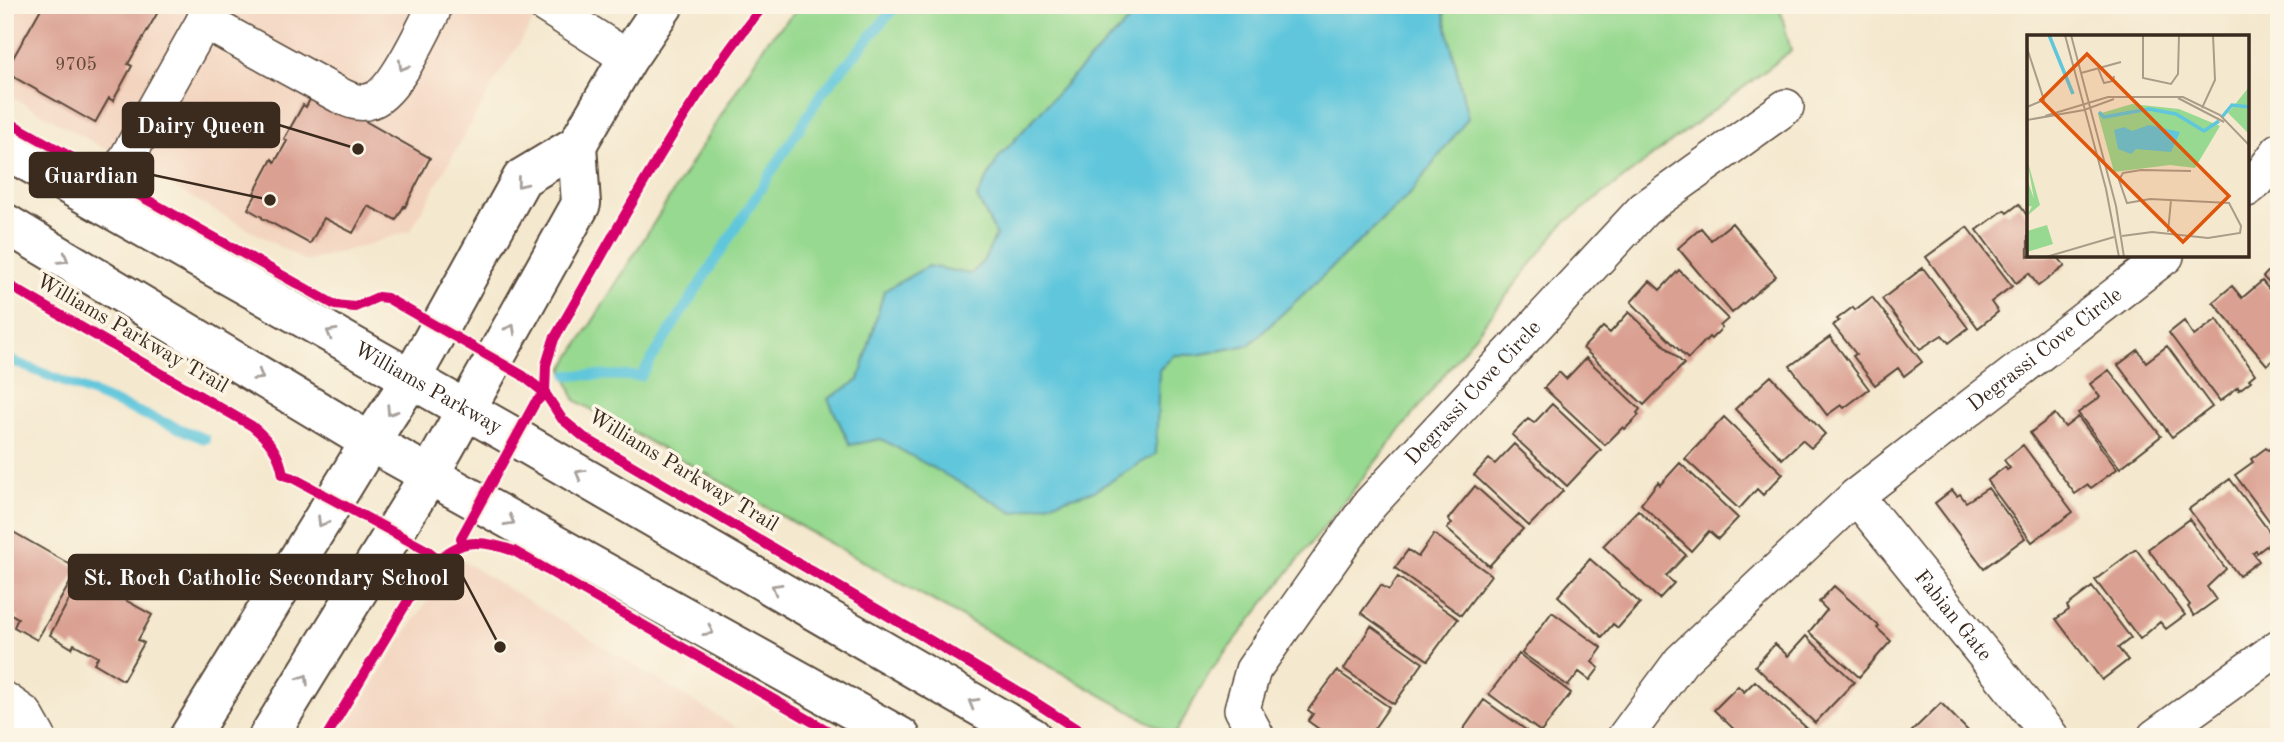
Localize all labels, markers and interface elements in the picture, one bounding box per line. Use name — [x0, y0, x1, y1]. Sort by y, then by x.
inset map — [2027, 35, 2249, 257]
house number: 9705 — [55, 56, 97, 74]
one-way arrow — [398, 59, 411, 71]
callout: Dairy Queen — [123, 103, 279, 147]
text: Dairy Queen — [137, 115, 265, 138]
callout: Guardian — [30, 153, 153, 197]
text: Guardian — [44, 165, 138, 188]
one-way arrow — [517, 175, 530, 188]
one-way arrow — [56, 250, 69, 263]
street label: Williams Parkway Trail — [33, 271, 232, 398]
street label: Degrassi Cove Circle — [1964, 284, 2126, 416]
street label: Degrassi Cove Circle — [1401, 317, 1545, 469]
one-way arrow — [503, 324, 516, 336]
one-way arrow — [325, 328, 338, 341]
street label: Williams Parkway — [350, 338, 506, 438]
one-way arrow — [251, 367, 264, 380]
one-way arrow — [386, 403, 399, 416]
street label: Williams Parkway Trail — [584, 406, 782, 536]
one-way arrow — [574, 470, 587, 483]
one-way arrow — [503, 513, 515, 526]
one-way arrow — [318, 514, 331, 527]
callout: St. Roch Catholic Secondary School — [69, 555, 463, 599]
street label: Fabian Gate — [1910, 566, 1996, 665]
text: St. Roch Catholic Secondary School — [83, 567, 449, 590]
one-way arrow — [771, 584, 784, 597]
one-way arrow — [702, 623, 715, 636]
one-way arrow — [295, 673, 308, 686]
one-way arrow — [968, 698, 981, 711]

